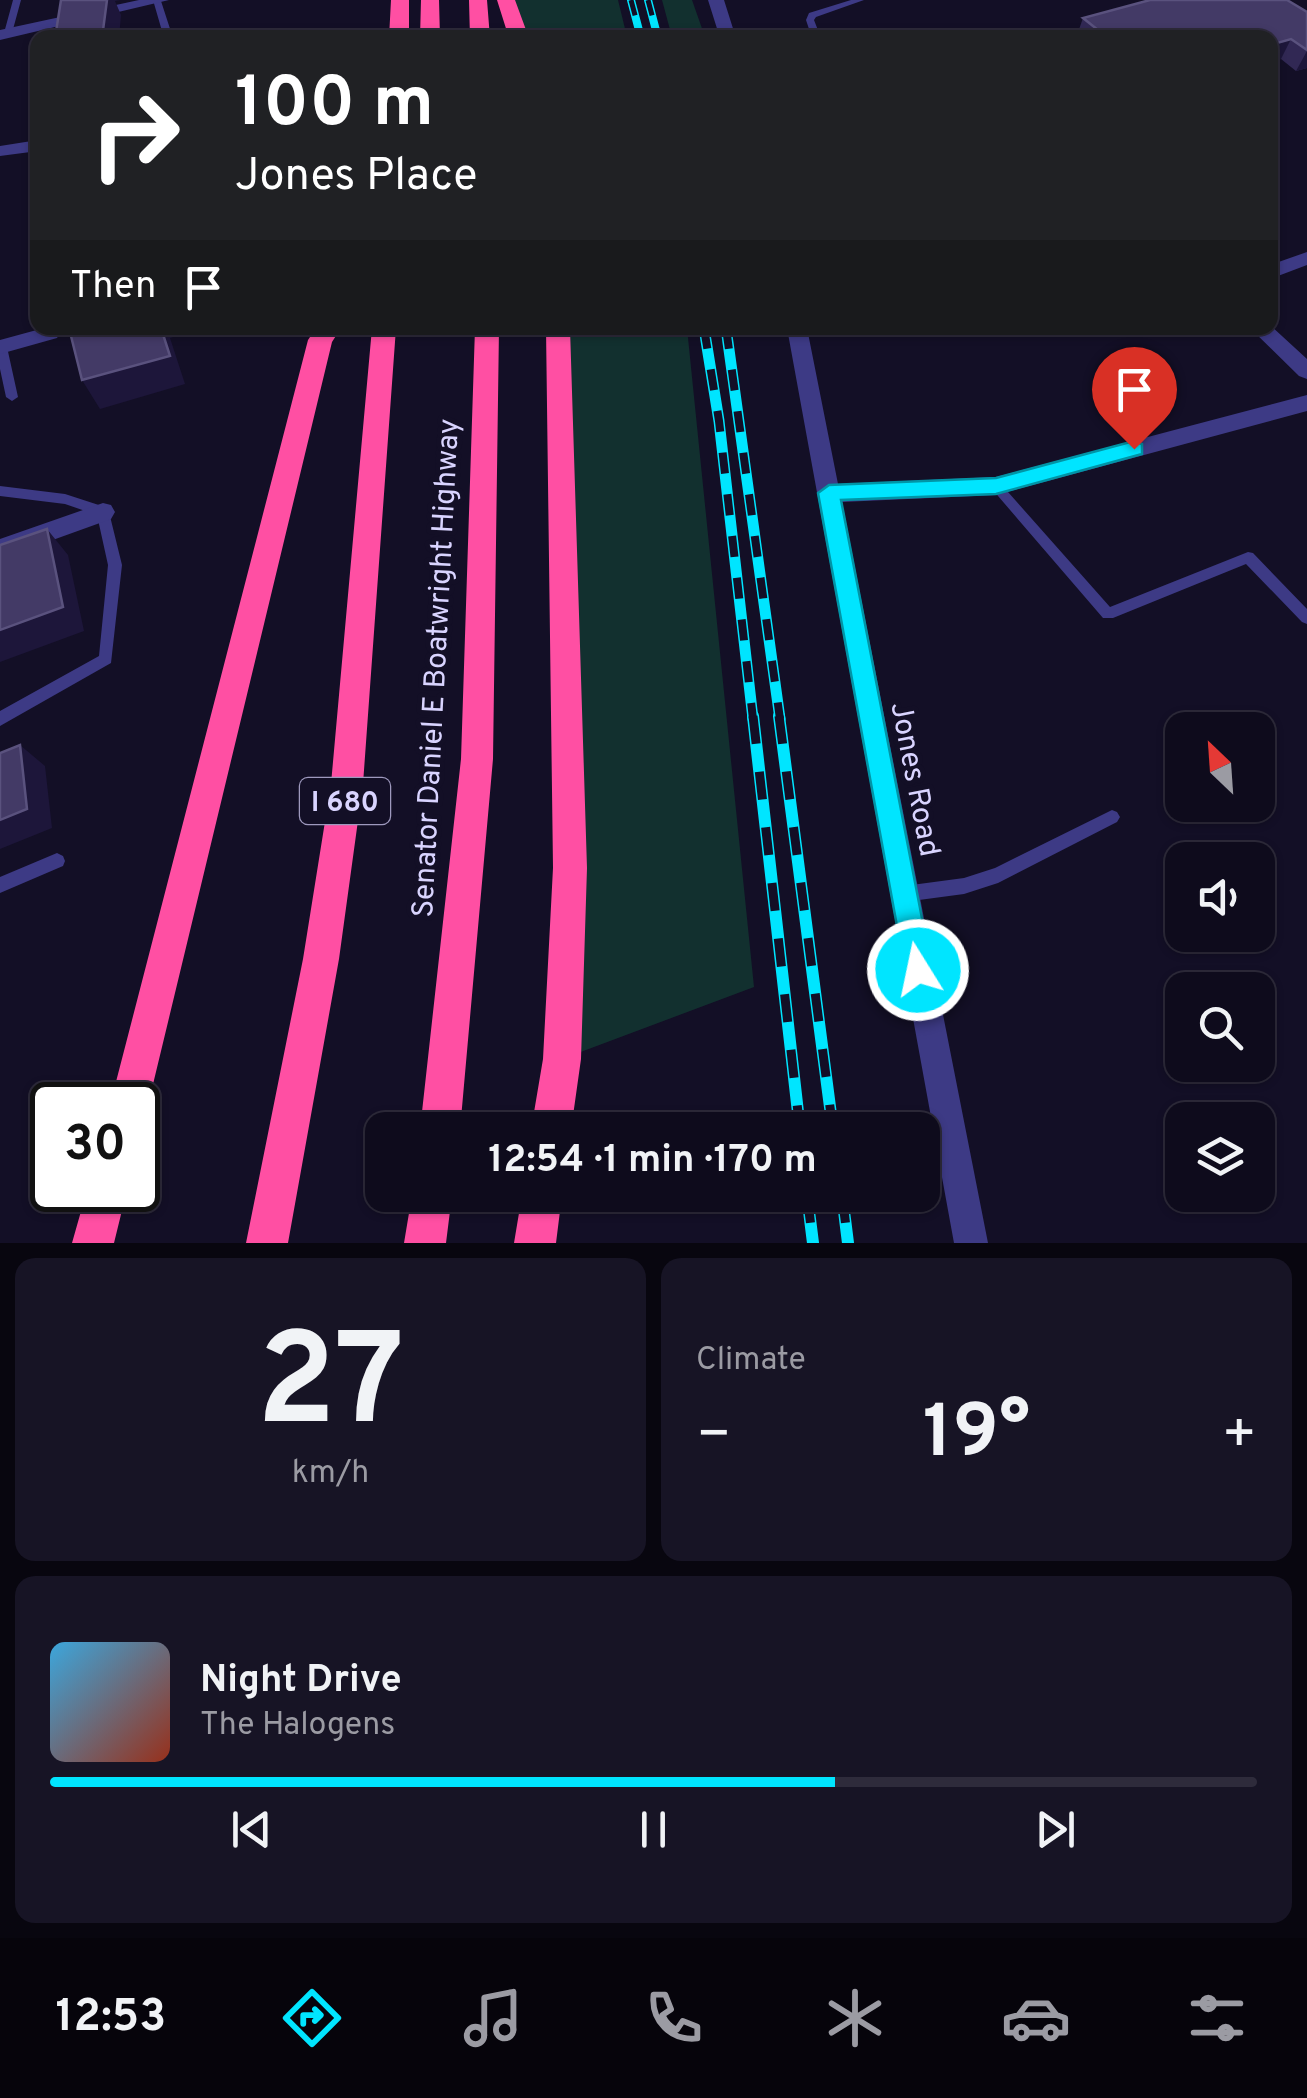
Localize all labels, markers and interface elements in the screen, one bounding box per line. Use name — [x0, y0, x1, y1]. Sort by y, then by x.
text: 100 m — [235, 62, 434, 151]
icon: right — [70, 70, 200, 200]
text: Jones Place — [235, 149, 477, 206]
icon: arrive — [176, 260, 231, 315]
text: Then — [70, 263, 156, 312]
pin — [1092, 347, 1177, 450]
icon: arrive — [1107, 362, 1162, 417]
street label: Senator Daniel E Boatwright Highway — [406, 418, 469, 919]
street label: Jones Road — [880, 699, 947, 860]
north arrow — [1165, 712, 1275, 822]
map controls — [1165, 712, 1275, 1212]
road number: I 680 — [300, 778, 390, 824]
button: sound — [1165, 842, 1275, 952]
position arrow — [866, 918, 970, 1022]
button: search — [1165, 972, 1275, 1082]
speed limit sign: 30 — [30, 1082, 160, 1212]
button: layers — [1165, 1102, 1275, 1212]
text: 12:54 · 1 min · 170 m — [488, 1137, 817, 1186]
text: 27 — [257, 1306, 404, 1471]
text: Climate — [696, 1341, 806, 1381]
text: 19° — [923, 1389, 1030, 1484]
text: − — [696, 1402, 731, 1472]
text: + — [1222, 1402, 1257, 1472]
text: km/h — [292, 1454, 369, 1494]
text: Night Drive — [200, 1657, 402, 1706]
text: The Halogens — [200, 1706, 395, 1746]
icon: previous — [224, 1802, 279, 1857]
icon: pause — [626, 1802, 681, 1857]
icon: next — [1028, 1802, 1083, 1857]
icon: directions — [277, 1983, 347, 2053]
icon: music — [458, 1983, 528, 2053]
icon: phone — [639, 1983, 709, 2053]
icon: climate — [820, 1983, 890, 2053]
icon: car — [1001, 1983, 1071, 2053]
icon: filters — [1182, 1983, 1252, 2053]
text: 12:53 — [55, 1990, 166, 2047]

